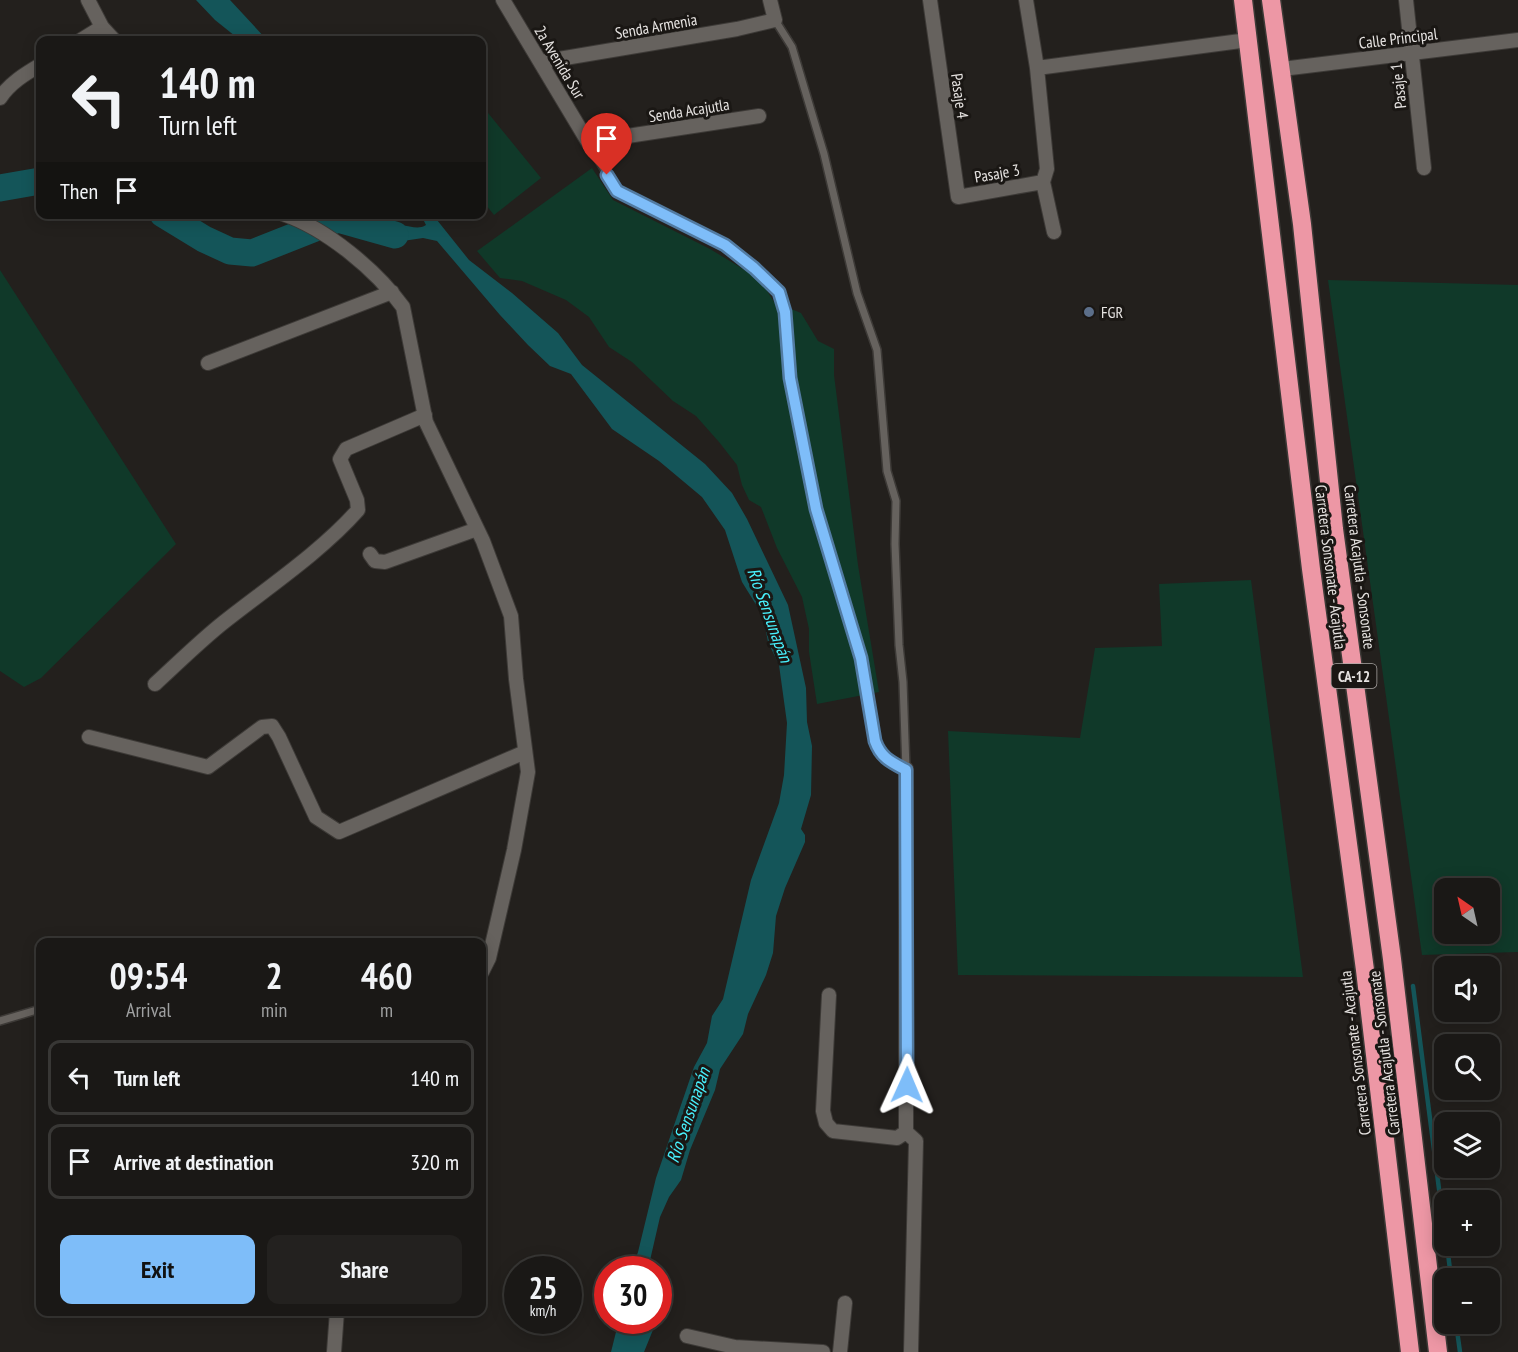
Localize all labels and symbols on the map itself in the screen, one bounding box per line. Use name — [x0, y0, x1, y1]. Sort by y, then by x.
street label: Senda Armenia — [614, 9, 698, 43]
street label: 2a Avenida Sur — [530, 22, 590, 103]
street label: Calle Principal — [1358, 23, 1439, 53]
street label: Pasaje 1 — [1386, 62, 1410, 110]
street label: Pasaje 4 — [947, 72, 973, 120]
street label: Senda Acajutla — [647, 94, 731, 126]
pin — [581, 113, 632, 175]
street label: Pasaje 3 — [973, 159, 1021, 187]
place label: FGR — [1101, 302, 1123, 322]
marker: FGR — [1082, 305, 1096, 319]
street label: Carretera Sonsonate - Acajutla — [1311, 484, 1351, 650]
street label: Carretera Acajutla - Sonsonate — [1340, 484, 1380, 650]
water label: Río Sensunapán — [742, 565, 798, 667]
road number: CA-12 — [1332, 664, 1376, 688]
north arrow — [1434, 878, 1500, 944]
street label: Carretera Sonsonate - Acajutla — [1335, 970, 1375, 1136]
street label: Carretera Acajutla - Sonsonate — [1364, 970, 1404, 1136]
position arrow — [875, 1053, 939, 1117]
water label: Río Sensunapán — [661, 1063, 715, 1166]
speed limit sign: 30 — [594, 1256, 672, 1334]

